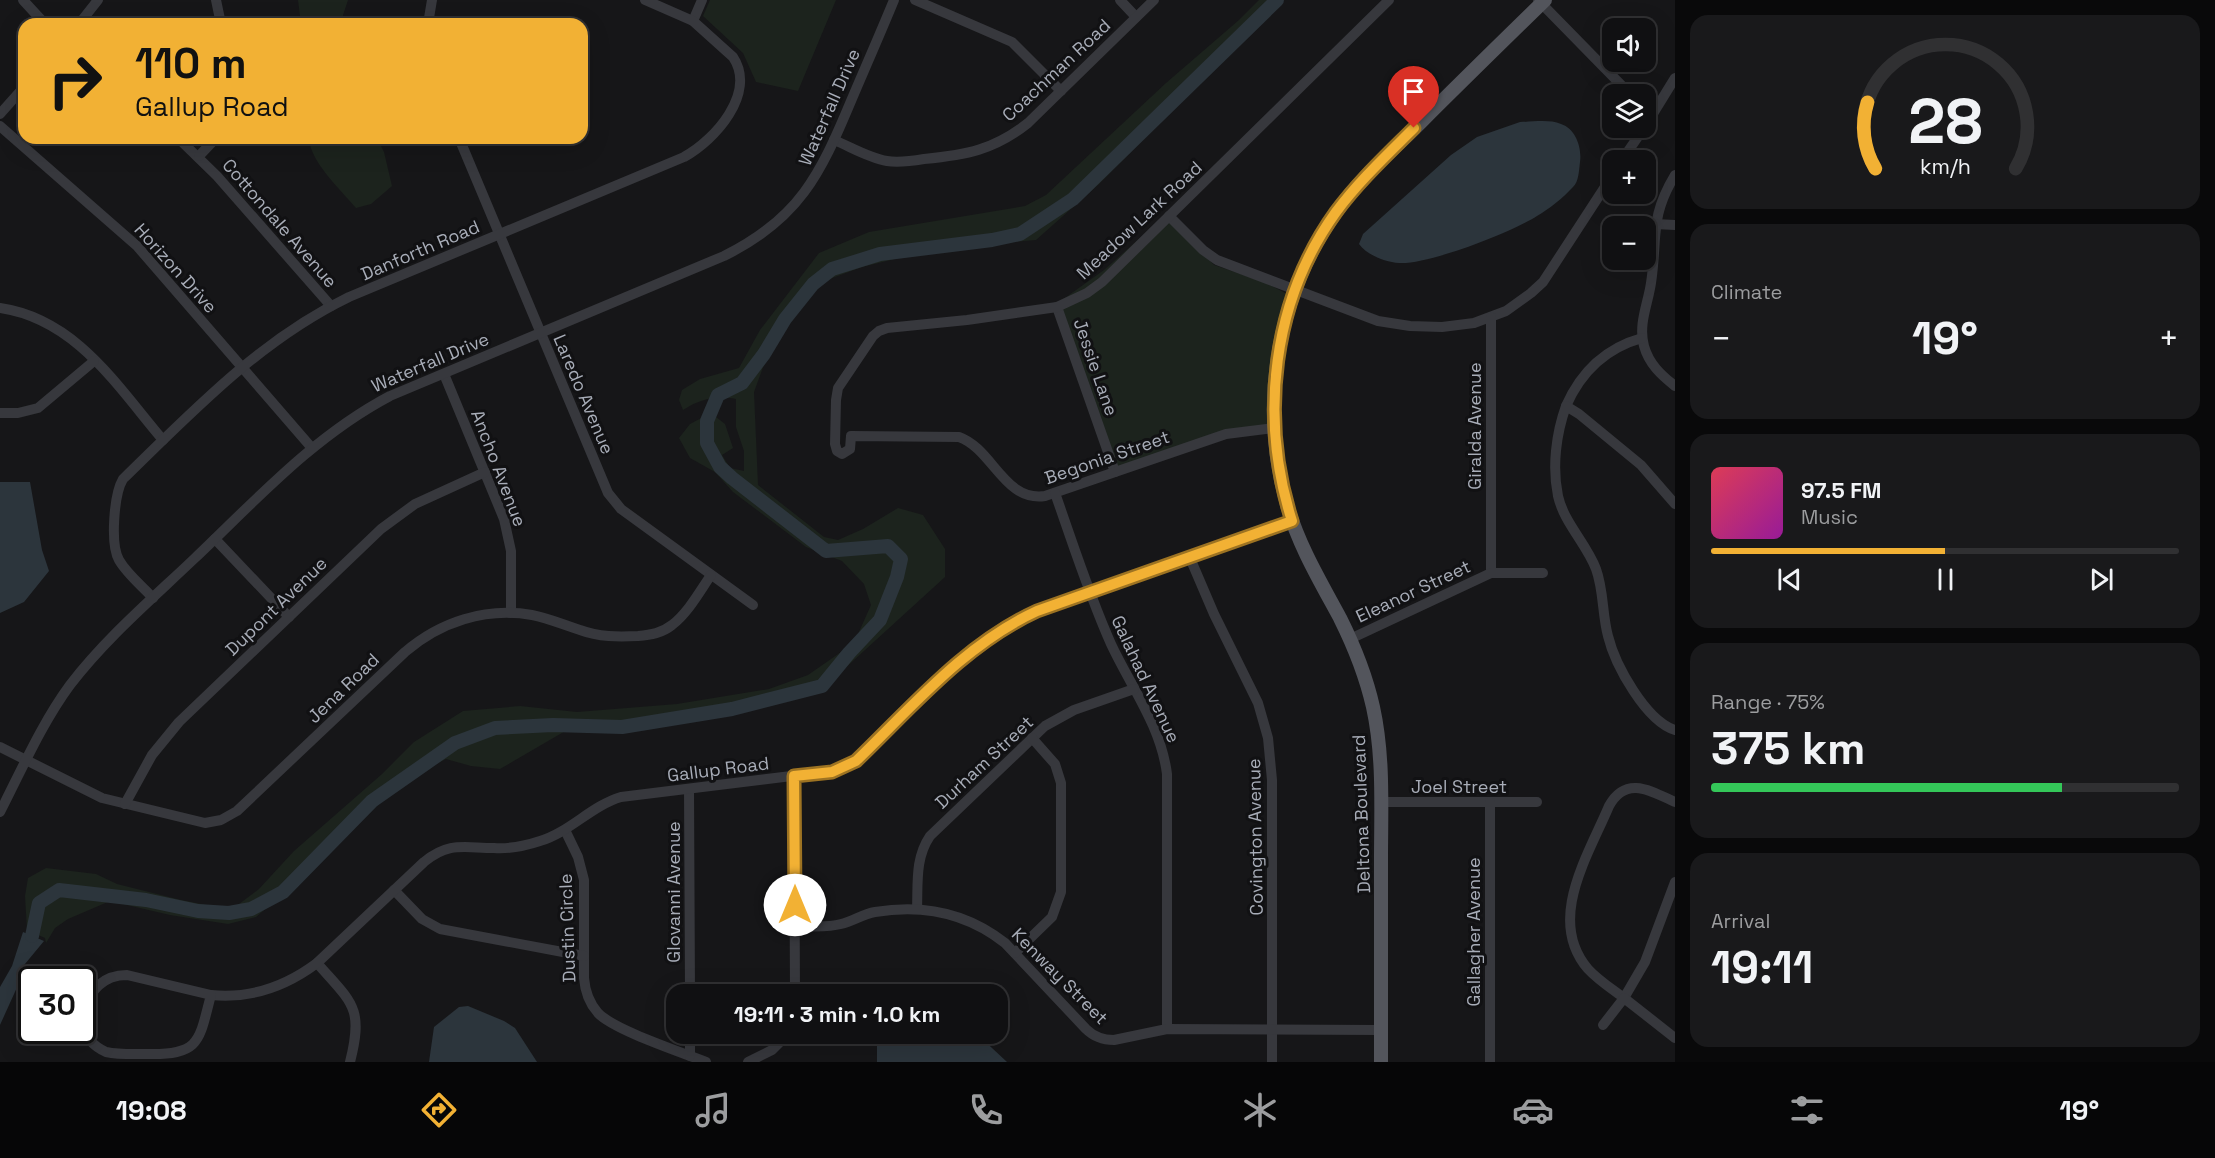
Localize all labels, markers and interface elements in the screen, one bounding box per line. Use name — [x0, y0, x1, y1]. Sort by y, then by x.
street label: Coachman Road — [997, 14, 1115, 126]
map controls — [1602, 18, 1656, 270]
button: sound — [1602, 18, 1656, 72]
text: 110 m — [135, 37, 247, 90]
icon: right — [36, 42, 114, 120]
street label: Waterfall Drive — [793, 45, 865, 169]
pin — [1388, 66, 1439, 128]
icon: arrive — [1397, 75, 1430, 108]
text: 28 — [1908, 82, 1982, 161]
button: layers — [1602, 84, 1656, 138]
text: Gallup Road — [135, 89, 289, 124]
button: + — [1602, 150, 1656, 204]
street label: Cottondale Avenue — [218, 154, 342, 292]
text: km/h — [1919, 154, 1971, 181]
street label: Meadow Lark Road — [1071, 156, 1207, 284]
street label: Danforth Road — [357, 215, 483, 285]
button: − — [1602, 216, 1656, 270]
street label: Horizon Drive — [130, 218, 222, 318]
text: Climate — [1711, 279, 1782, 305]
text: 19° — [1912, 310, 1978, 367]
street label: Jessie Lane — [1069, 315, 1123, 419]
text: − — [1711, 318, 1731, 360]
text: + — [2159, 318, 2179, 360]
street label: Waterfall Drive — [368, 327, 492, 397]
street label: Laredo Avenue — [548, 331, 620, 457]
street label: Giralda Avenue — [1463, 362, 1486, 490]
street label: Ancho Avenue — [466, 406, 532, 530]
street label: Begonia Street — [1041, 425, 1173, 489]
text: 97.5 FM — [1801, 476, 1881, 504]
text: Music — [1801, 504, 1858, 530]
street label: Dupont Avenue — [220, 552, 332, 660]
street label: Eleanor Street — [1352, 554, 1474, 628]
icon: previous — [1773, 563, 1806, 596]
icon: pause — [1929, 563, 1962, 596]
icon: next — [2085, 563, 2118, 596]
street label: Galahad Avenue — [1106, 612, 1186, 746]
street label: Jena Road — [302, 648, 384, 728]
text: Range · 75% — [1711, 689, 1825, 715]
street label: Durham Street — [930, 711, 1038, 813]
text: 375 km — [1711, 720, 1866, 777]
street label: Deltona Boulevard — [1347, 734, 1375, 894]
street label: Gallup Road — [666, 751, 770, 787]
street label: Covington Avenue — [1242, 758, 1268, 916]
street label: Joel Street — [1411, 775, 1507, 798]
street label: Glovanni Avenue — [662, 821, 685, 963]
street label: Gallagher Avenue — [1462, 857, 1485, 1007]
street label: Dustin Circle — [554, 873, 580, 983]
position arrow — [763, 873, 827, 937]
text: Arrival — [1711, 908, 1770, 934]
street label: Kenway Street — [1007, 923, 1113, 1029]
text: 19:11 — [1711, 939, 1813, 996]
speed limit sign: 30 — [18, 966, 96, 1044]
text: 19:11 · 3 min · 1.0 km — [734, 1000, 940, 1028]
icon: directions — [418, 1089, 460, 1131]
icon: music — [692, 1089, 734, 1131]
icon: phone — [965, 1089, 1007, 1131]
icon: climate — [1239, 1089, 1281, 1131]
icon: car — [1512, 1089, 1554, 1131]
icon: filters — [1786, 1089, 1828, 1131]
text: 19:08 — [116, 1093, 186, 1128]
text: 19° — [2060, 1093, 2099, 1128]

